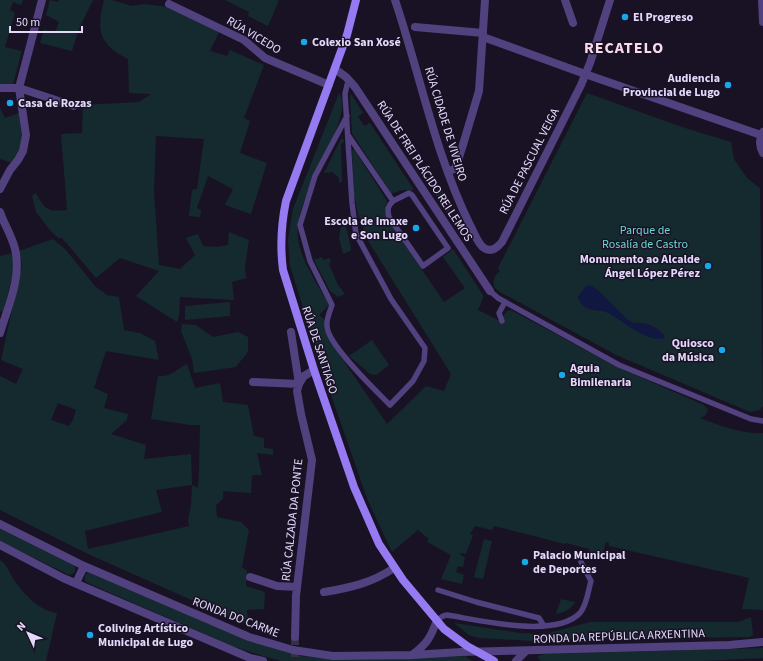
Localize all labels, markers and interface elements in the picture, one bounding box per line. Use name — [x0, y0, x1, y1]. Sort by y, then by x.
scale bar — [10, 8, 82, 34]
place label: El Progreso — [633, 9, 693, 26]
street label: RÚA VICEDO — [223, 12, 284, 58]
marker: El Progreso — [620, 12, 630, 22]
text: 50 m — [16, 14, 40, 31]
place label: Colexio San Xosé — [312, 34, 401, 51]
marker: Colexio San Xosé — [299, 37, 309, 47]
district label: RECATELO — [584, 37, 664, 59]
street label: RÚA CIDADE DE VIVEIRO — [420, 65, 471, 184]
place label: Audiencia Provincial de Lugo — [623, 70, 720, 101]
marker: Audiencia Provincial de Lugo — [723, 80, 733, 90]
place label: Casa de Rozas — [18, 95, 92, 112]
marker: Casa de Rozas — [5, 98, 15, 108]
street label: RÚA DE FREI PLÁCIDO REI LEMOS — [373, 98, 477, 245]
street label: RÚA DE PASCUAL VEIGA — [495, 105, 564, 217]
place label: Escola de Imaxe e Son Lugo — [324, 213, 408, 244]
park label: Parque de Rosalía de Castro — [602, 222, 688, 253]
marker: Escola de Imaxe e Son Lugo — [411, 223, 421, 233]
place label: Monumento ao Alcalde Ángel López Pérez — [580, 251, 700, 282]
marker: Monumento ao Alcalde Ángel López Pérez — [703, 261, 713, 271]
street label: RÚA DE SANTIAGO — [297, 304, 342, 396]
place label: Quiosco da Música — [662, 335, 714, 366]
marker: Quiosco da Música — [717, 345, 727, 355]
place label: Aguia Bimilenaria — [569, 360, 631, 391]
marker: Aguia Bimilenaria — [557, 370, 567, 380]
street label: RÚA CALZADA DA PONTE — [278, 458, 307, 582]
place label: Palacio Municipal de Deportes — [533, 547, 626, 578]
marker: Palacio Municipal de Deportes — [520, 557, 530, 567]
street label: RONDA DO CARME — [190, 593, 282, 642]
north arrow — [8, 613, 48, 653]
text: N — [13, 619, 29, 634]
place label: Coliving Artístico Municipal de Lugo — [98, 620, 194, 651]
street label: RONDA DA REPÚBLICA ARXENTINA — [533, 625, 706, 648]
marker: Coliving Artístico Municipal de Lugo — [85, 630, 95, 640]

